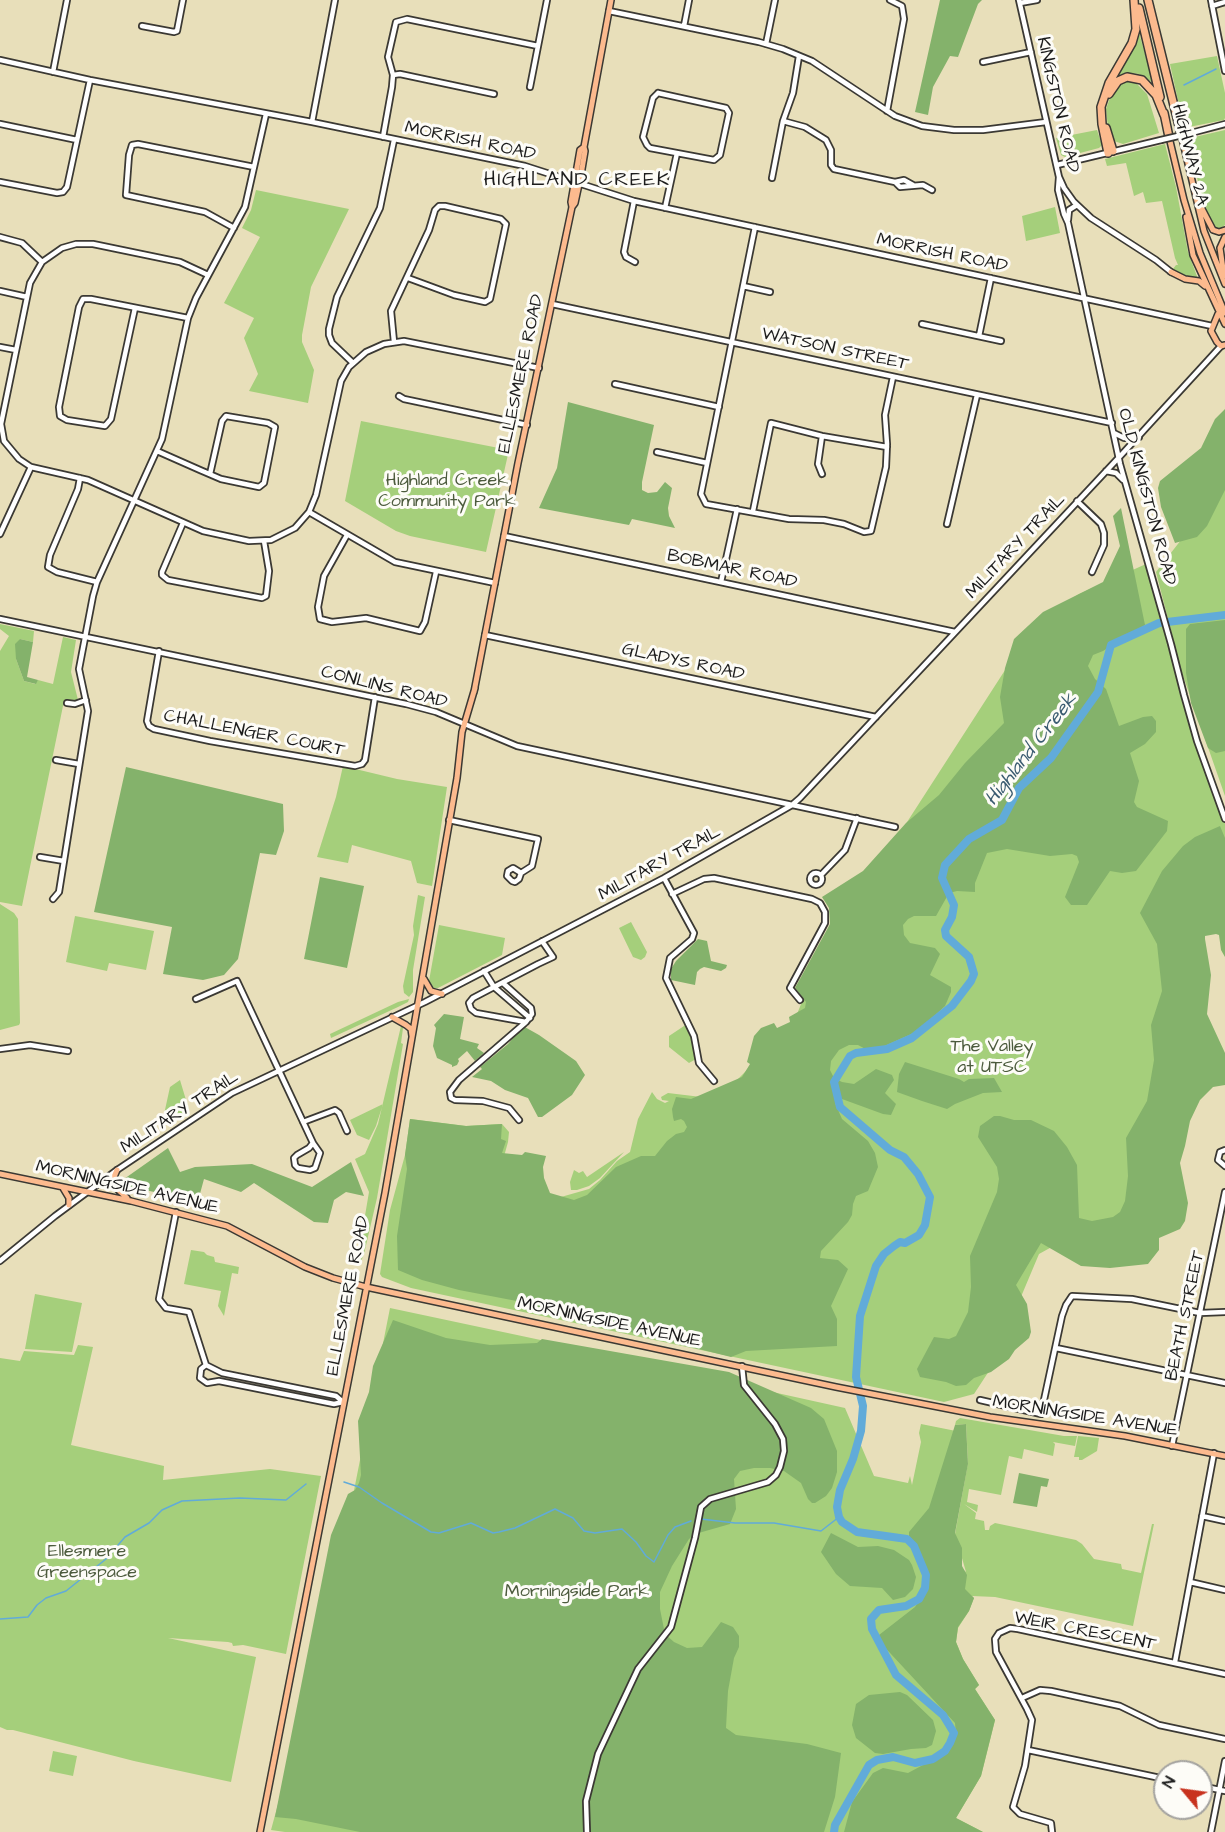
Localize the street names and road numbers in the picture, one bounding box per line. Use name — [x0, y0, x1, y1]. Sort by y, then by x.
street label: KINGSTON ROAD — [1031, 35, 1083, 175]
street label: HIGHWAY 2A — [1166, 102, 1212, 208]
street label: MORRISH ROAD — [403, 118, 537, 166]
street label: MORRISH ROAD — [875, 230, 1009, 278]
street label: ELLESMERE ROAD — [495, 292, 549, 456]
street label: WATSON STREET — [759, 324, 911, 376]
street label: OLD KINGSTON ROAD — [1112, 406, 1180, 588]
street label: MILITARY TRAIL — [962, 490, 1070, 604]
street label: BOBMAR ROAD — [665, 546, 799, 594]
street label: GLADYS ROAD — [620, 639, 746, 687]
street label: CONLINS ROAD — [319, 662, 449, 714]
street label: CHALLENGER COURT — [162, 706, 346, 762]
street label: MILITARY TRAIL — [595, 822, 725, 906]
street label: MILITARY TRAIL — [117, 1067, 243, 1159]
street label: MORNINGSIDE AVENUE — [34, 1156, 220, 1220]
street label: ELLESMERE ROAD — [323, 1214, 375, 1378]
street label: BEATH STREET — [1162, 1249, 1210, 1383]
street label: MORNINGSIDE AVENUE — [515, 1293, 703, 1353]
street label: MORNINGSIDE AVENUE — [991, 1392, 1179, 1442]
street label: WEIR CRESCENT — [1012, 1608, 1158, 1656]

